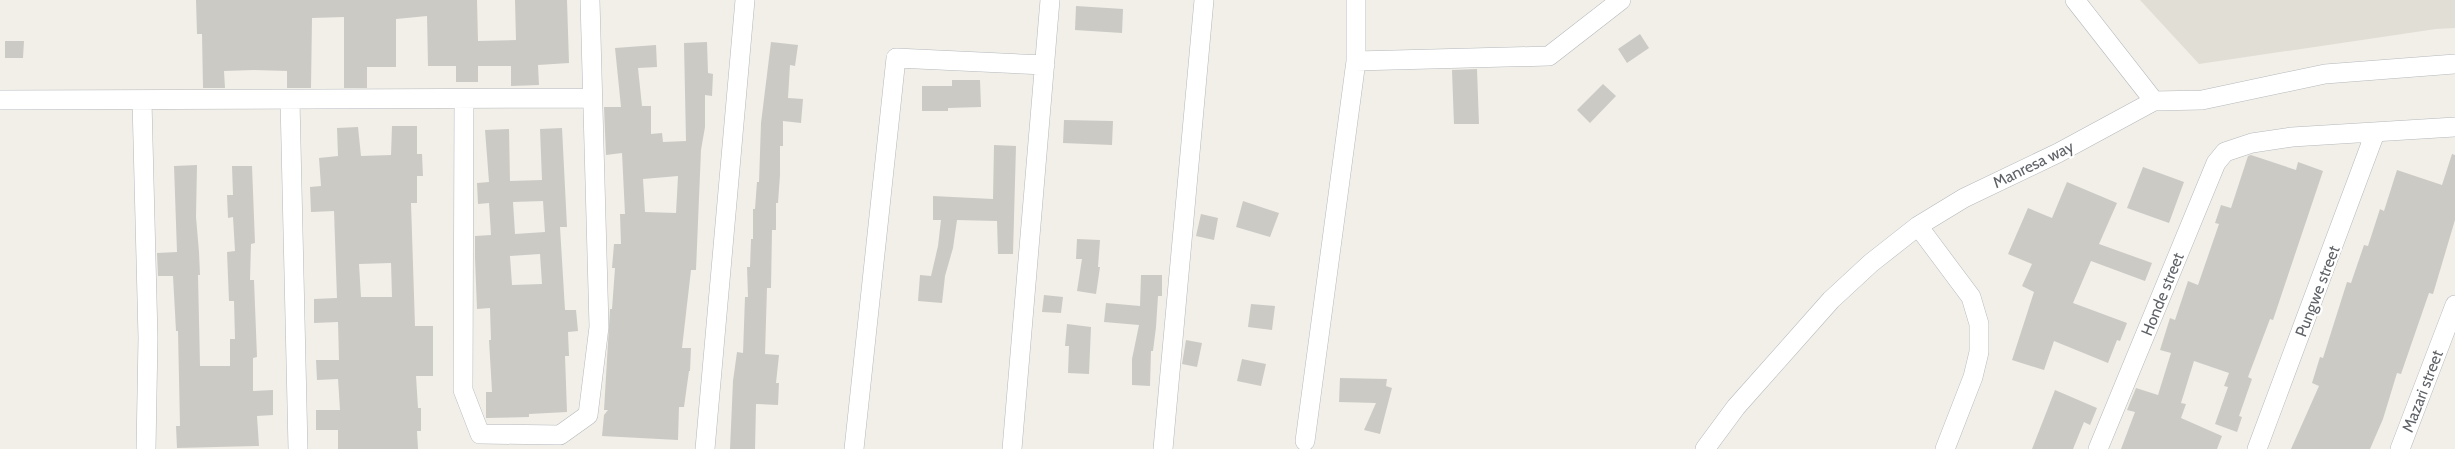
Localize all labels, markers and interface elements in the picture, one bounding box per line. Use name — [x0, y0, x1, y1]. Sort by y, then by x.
street label: Manresa way — [1990, 137, 2077, 192]
street label: Pungwe street — [2291, 242, 2344, 340]
street label: Honde street — [2137, 249, 2188, 339]
street label: Mazari street — [2398, 347, 2447, 435]

